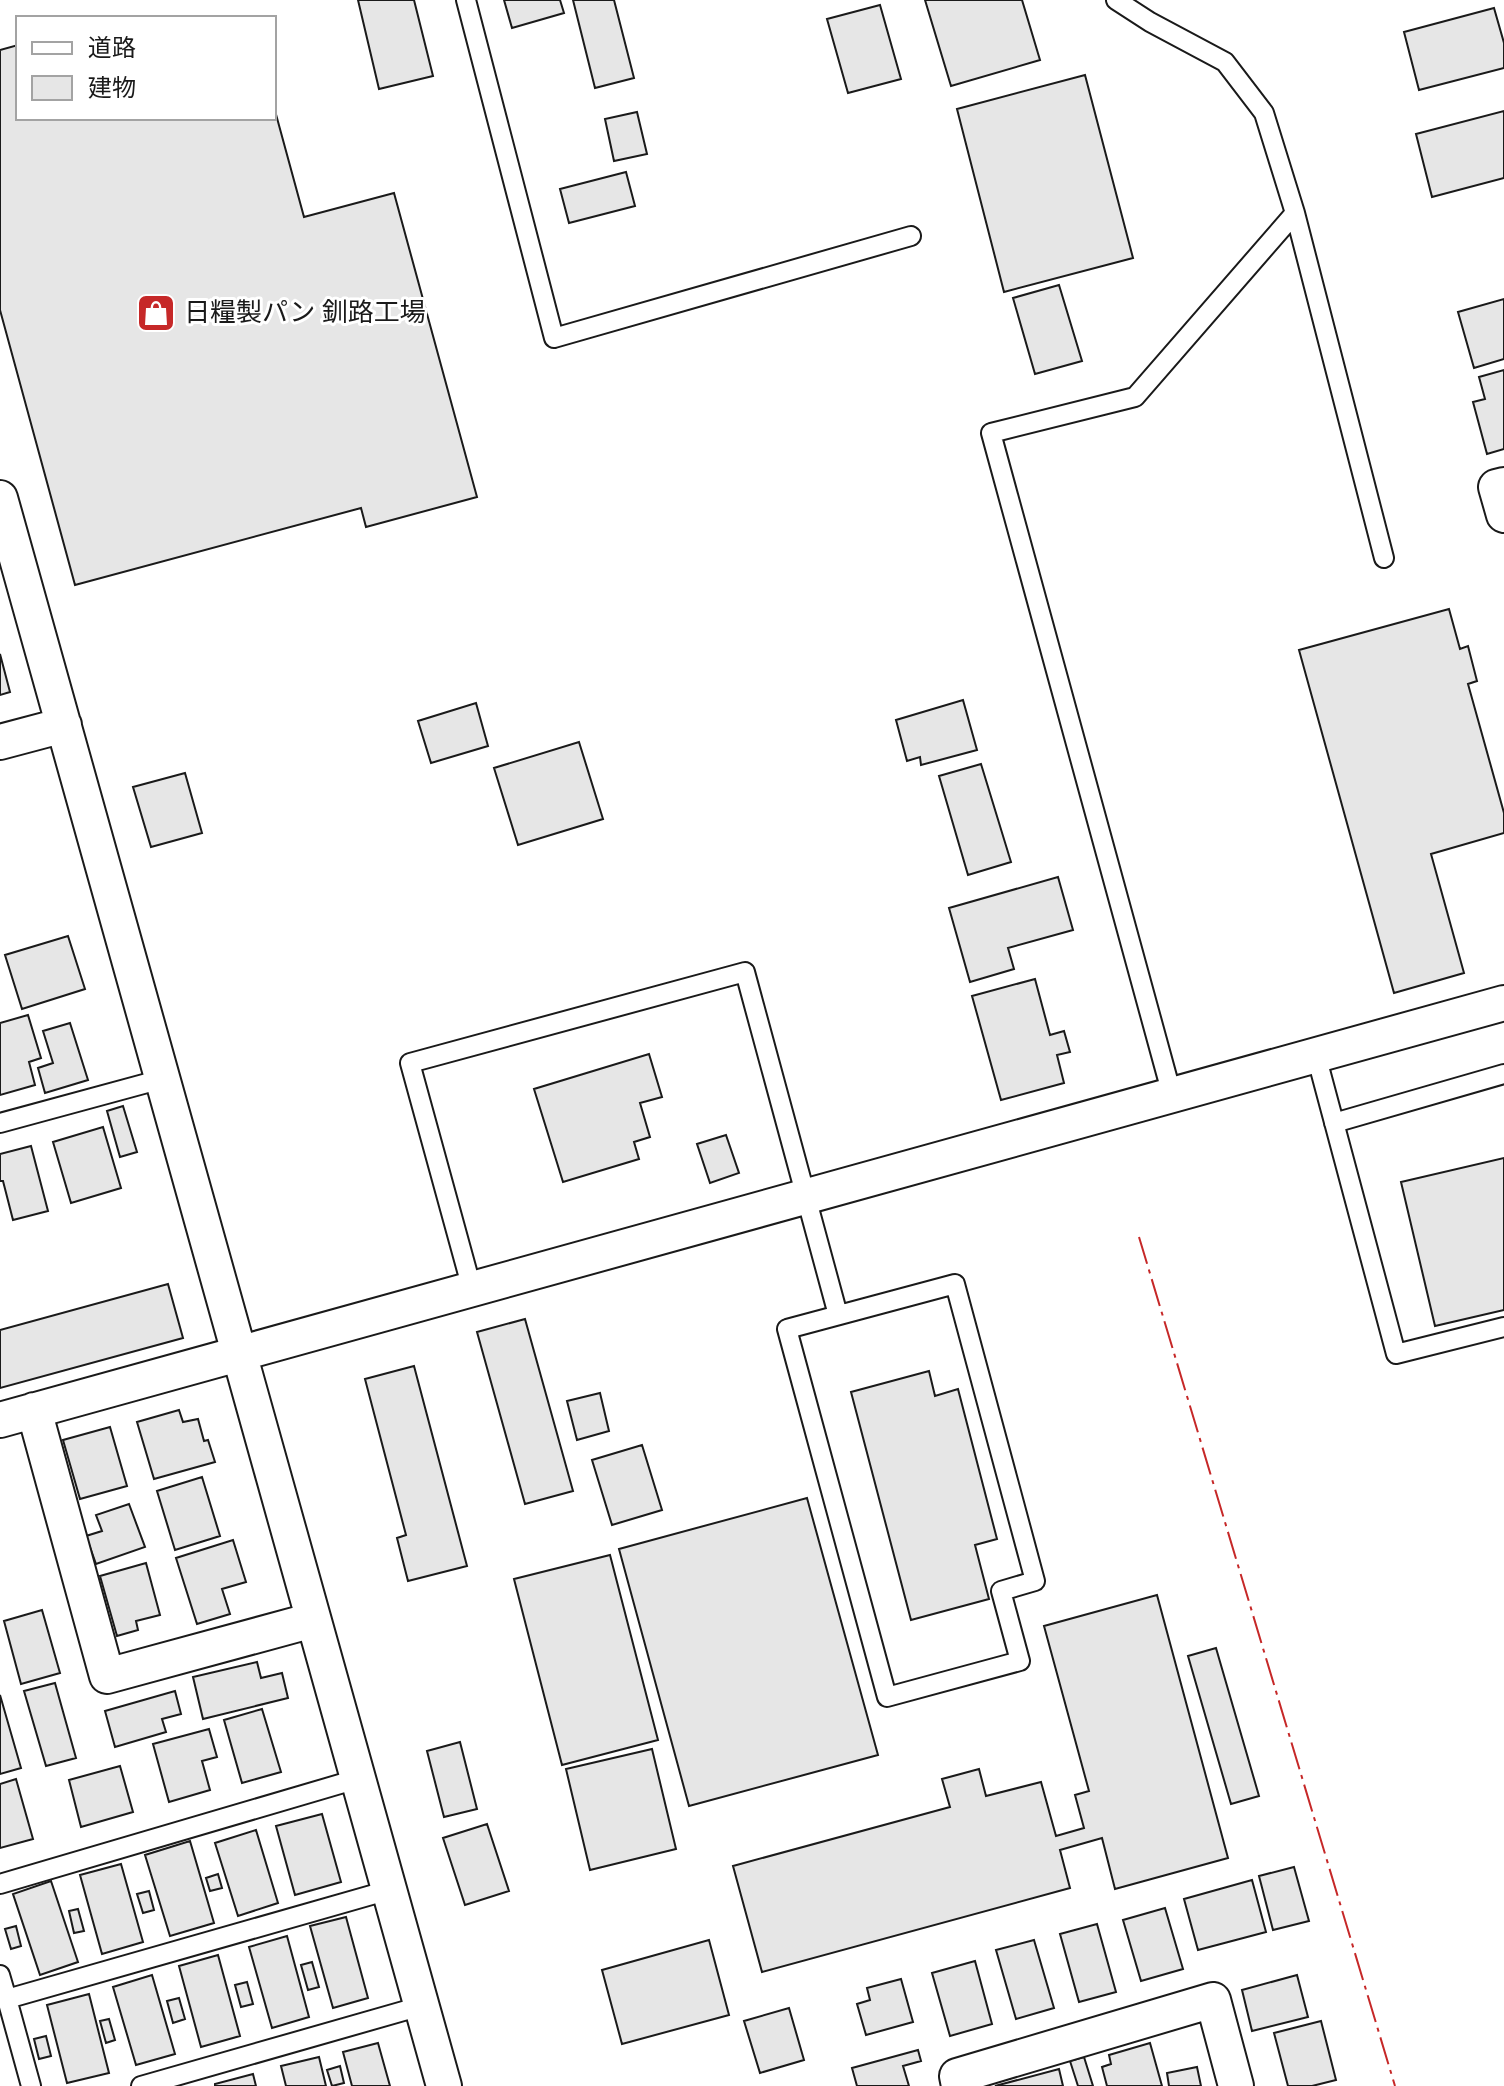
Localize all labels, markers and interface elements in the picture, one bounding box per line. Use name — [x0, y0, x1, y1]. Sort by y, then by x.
legend — [16, 16, 276, 120]
text: 道路 — [88, 31, 136, 67]
text: 建物 — [88, 71, 136, 107]
shop icon: 日糧製パン 釧路工場 — [135, 292, 177, 334]
place label: 日糧製パン 釧路工場 — [184, 293, 426, 333]

